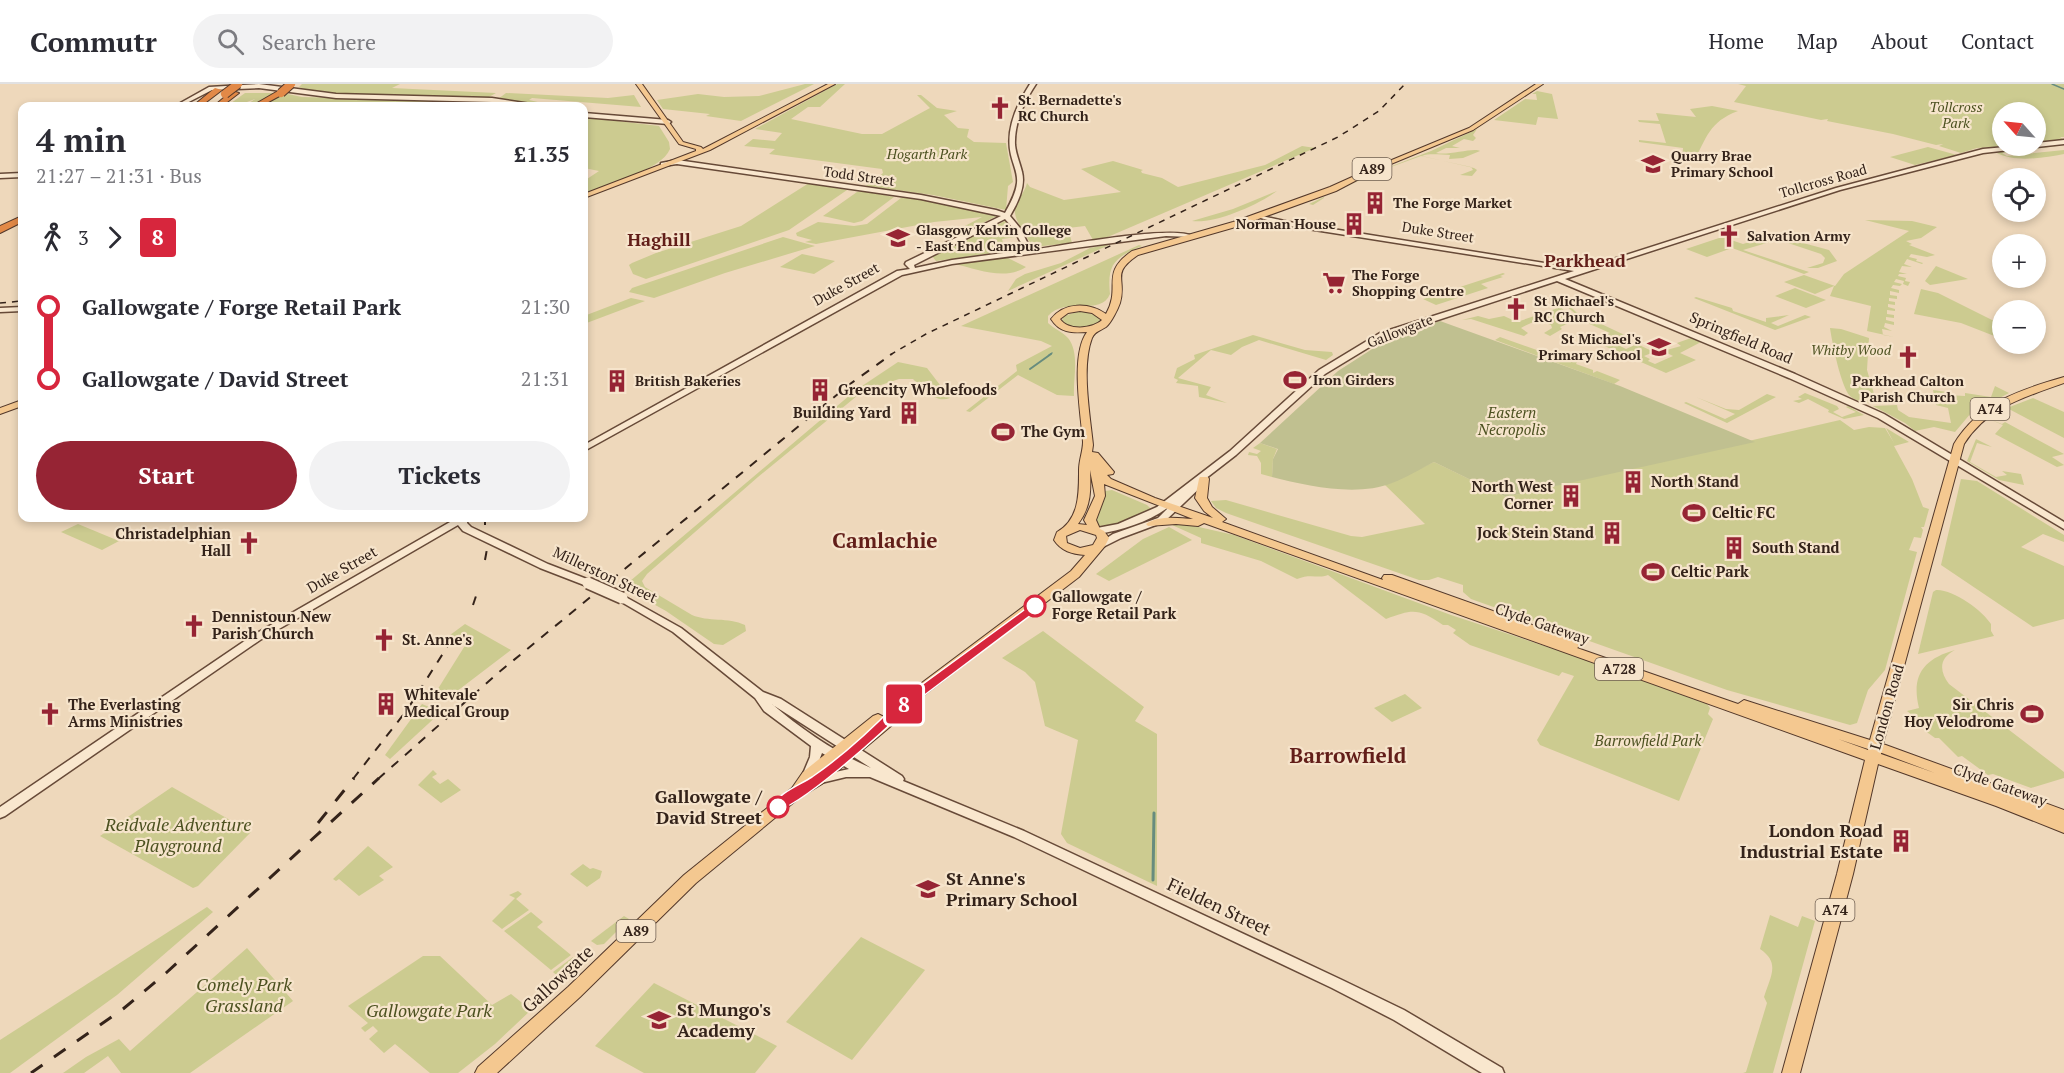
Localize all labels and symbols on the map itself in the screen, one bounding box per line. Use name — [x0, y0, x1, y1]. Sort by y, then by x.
place label: St. Bernadette's RC Church — [1018, 90, 1122, 125]
church icon: St. Bernadette's RC Church — [987, 95, 1013, 121]
park label: Tollcross Park — [1929, 97, 1983, 132]
north arrow — [1992, 102, 2046, 156]
park label: Hogarth Park — [886, 144, 967, 163]
place label: Quarry Brae Primary School — [1671, 146, 1774, 181]
school or university icon: Quarry Brae Primary School — [1640, 151, 1666, 177]
road number: A89 — [1352, 158, 1392, 180]
street label: Tollcross Road — [1777, 159, 1869, 202]
street label: Todd Street — [822, 161, 897, 190]
building icon: The Forge Market — [1362, 190, 1388, 216]
place label: The Forge Market — [1393, 193, 1513, 212]
building icon: Norman House — [1341, 211, 1367, 237]
place label: Norman House — [1236, 214, 1336, 233]
street label: Duke Street — [1401, 216, 1476, 247]
place label: Glasgow Kelvin College - East End Campus — [916, 220, 1072, 255]
church icon: Salvation Army — [1716, 223, 1742, 249]
school or university icon: Glasgow Kelvin College - East End Campus — [885, 225, 911, 251]
place label: Salvation Army — [1747, 226, 1851, 245]
district label: Haghill — [627, 227, 691, 251]
district label: Parkhead — [1544, 248, 1626, 272]
street label: Duke Street — [809, 257, 883, 310]
place label: The Forge Shopping Centre — [1352, 265, 1464, 300]
supermarket icon: The Forge Shopping Centre — [1321, 270, 1347, 296]
place label: St Michael's RC Church — [1534, 291, 1614, 326]
church icon: St Michael's RC Church — [1503, 296, 1529, 322]
street label: Springfield Road — [1687, 306, 1796, 368]
street label: Gallowgate — [1364, 309, 1436, 352]
place label: St Michael's Primary School — [1539, 329, 1641, 364]
school or university icon: St Michael's Primary School — [1646, 334, 1672, 360]
park label: Whitby Wood — [1811, 340, 1892, 359]
church icon: Parkhead Calton Parish Church — [1895, 344, 1921, 370]
sports icon: Iron Girders — [1282, 367, 1308, 393]
building icon: British Bakeries — [604, 368, 630, 394]
place label: Iron Girders — [1313, 370, 1394, 389]
place label: British Bakeries — [635, 371, 741, 390]
place label: Parkhead Calton Parish Church — [1852, 371, 1964, 406]
building icon: Greencity Wholefoods — [807, 377, 833, 403]
place label: Greencity Wholefoods — [838, 379, 997, 399]
road number: A74 — [1970, 398, 2010, 420]
building icon: Building Yard — [896, 400, 922, 426]
place label: Building Yard — [793, 402, 891, 422]
park label: Eastern Necropolis — [1477, 402, 1546, 439]
sports icon: The Gym — [990, 419, 1016, 445]
place label: The Gym — [1021, 421, 1085, 441]
building icon: North Stand — [1620, 469, 1646, 495]
place label: North Stand — [1651, 471, 1739, 491]
place label: North West Corner — [1471, 476, 1554, 513]
building icon: North West Corner — [1558, 483, 1584, 509]
sports icon: Celtic FC — [1681, 500, 1707, 526]
place label: Celtic FC — [1712, 502, 1775, 522]
building icon: Jock Stein Stand — [1599, 520, 1625, 546]
place label: Jock Stein Stand — [1477, 522, 1594, 542]
place label: Christadelphian Hall — [115, 523, 231, 560]
district label: Camlachie — [832, 526, 938, 554]
church icon: Christadelphian Hall — [236, 530, 262, 556]
building icon: South Stand — [1721, 535, 1747, 561]
place label: South Stand — [1752, 537, 1840, 557]
street label: Duke Street — [303, 541, 381, 597]
street label: Millerston Street — [550, 541, 661, 607]
sports icon: Celtic Park — [1640, 559, 1666, 585]
place label: Celtic Park — [1671, 561, 1749, 581]
place label: Gallowgate / Forge Retail Park — [1052, 586, 1176, 623]
marker: Gallowgate / Forge Retail Park — [1024, 595, 1046, 617]
street label: Clyde Gateway — [1493, 598, 1592, 649]
place label: Dennistoun New Parish Church — [212, 606, 331, 643]
church icon: Dennistoun New Parish Church — [181, 613, 207, 639]
church icon: St. Anne's — [371, 627, 397, 653]
place label: St. Anne's — [402, 629, 472, 649]
road number: A728 — [1595, 658, 1643, 680]
street label: London Road — [1864, 662, 1908, 752]
place label: Whitevale Medical Group — [404, 684, 509, 721]
line badge: 8 — [884, 684, 924, 724]
building icon: Whitevale Medical Group — [373, 691, 399, 717]
place label: The Everlasting Arms Ministries — [68, 694, 183, 731]
place label: Sir Chris Hoy Velodrome — [1904, 694, 2014, 731]
church icon: The Everlasting Arms Ministries — [37, 701, 63, 727]
sports icon: Sir Chris Hoy Velodrome — [2019, 701, 2045, 727]
park label: Barrowfield Park — [1594, 730, 1702, 750]
district label: Barrowfield — [1290, 741, 1407, 769]
street label: Clyde Gateway — [1951, 758, 2050, 810]
place label: Gallowgate / David Street — [655, 784, 763, 829]
marker: Gallowgate / David Street — [767, 796, 789, 818]
park label: Reidvale Adventure Playground — [104, 812, 251, 857]
place label: London Road Industrial Estate — [1740, 818, 1883, 863]
building icon: London Road Industrial Estate — [1888, 828, 1914, 854]
place label: St Anne's Primary School — [946, 866, 1078, 911]
street label: Fielden Street — [1164, 872, 1275, 941]
school or university icon: St Anne's Primary School — [915, 876, 941, 902]
road number: A74 — [1816, 899, 1854, 921]
road number: A89 — [616, 920, 656, 942]
street label: Gallowgate — [517, 939, 598, 1017]
park label: Comely Park Grassland — [196, 972, 292, 1017]
place label: St Mungo's Academy — [677, 997, 771, 1042]
park label: Gallowgate Park — [366, 998, 492, 1022]
school or university icon: St Mungo's Academy — [646, 1007, 672, 1033]

